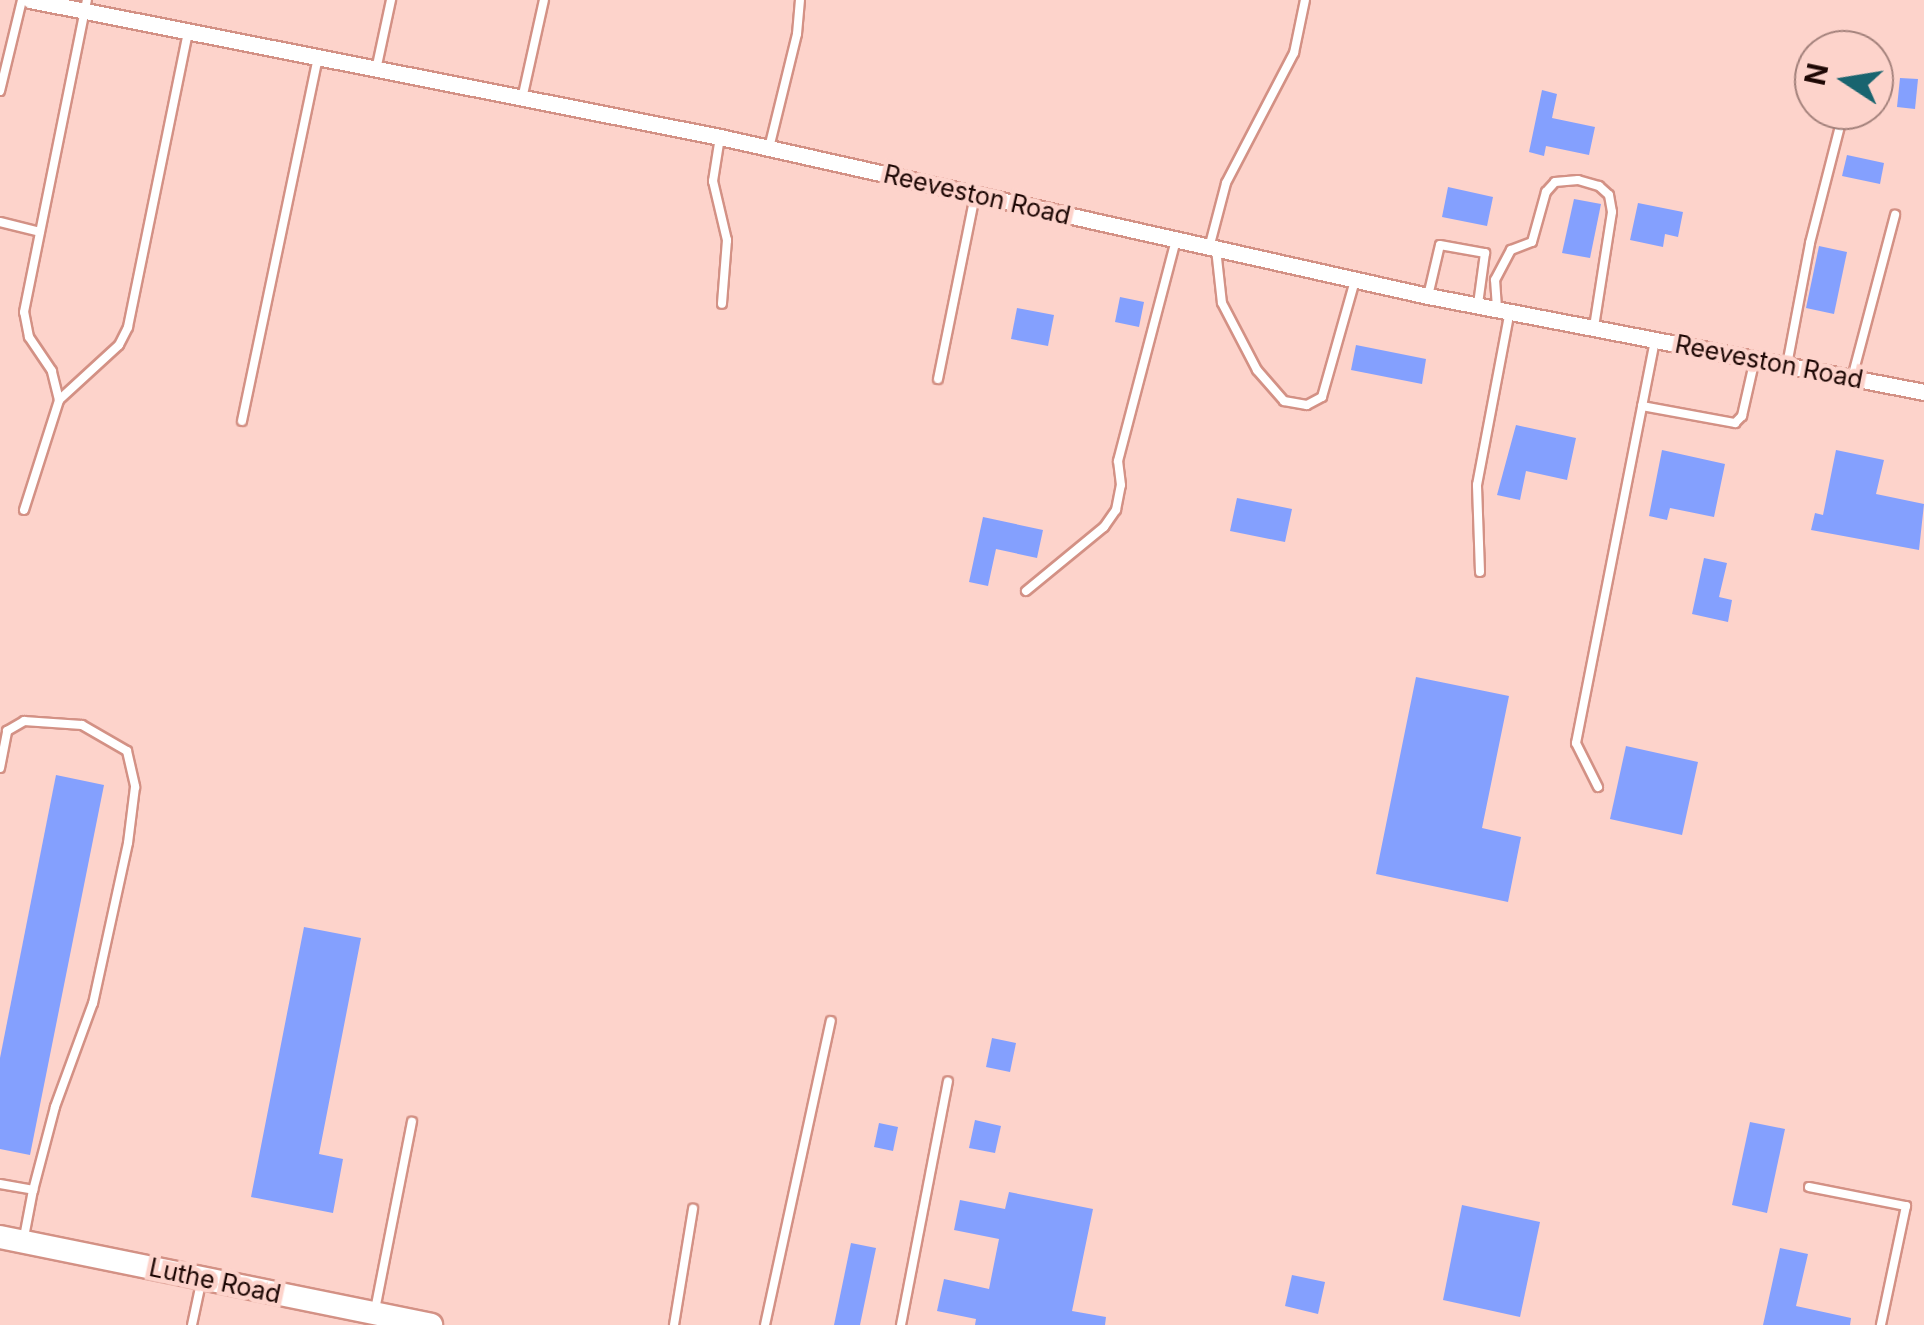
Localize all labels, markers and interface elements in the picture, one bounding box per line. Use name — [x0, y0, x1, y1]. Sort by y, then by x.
north arrow — [1794, 30, 1894, 130]
text: N — [1798, 60, 1835, 88]
street label: Reeveston Road — [881, 159, 1073, 231]
street label: Reeveston Road — [1673, 329, 1865, 395]
street label: Luthe Road — [146, 1252, 284, 1310]

